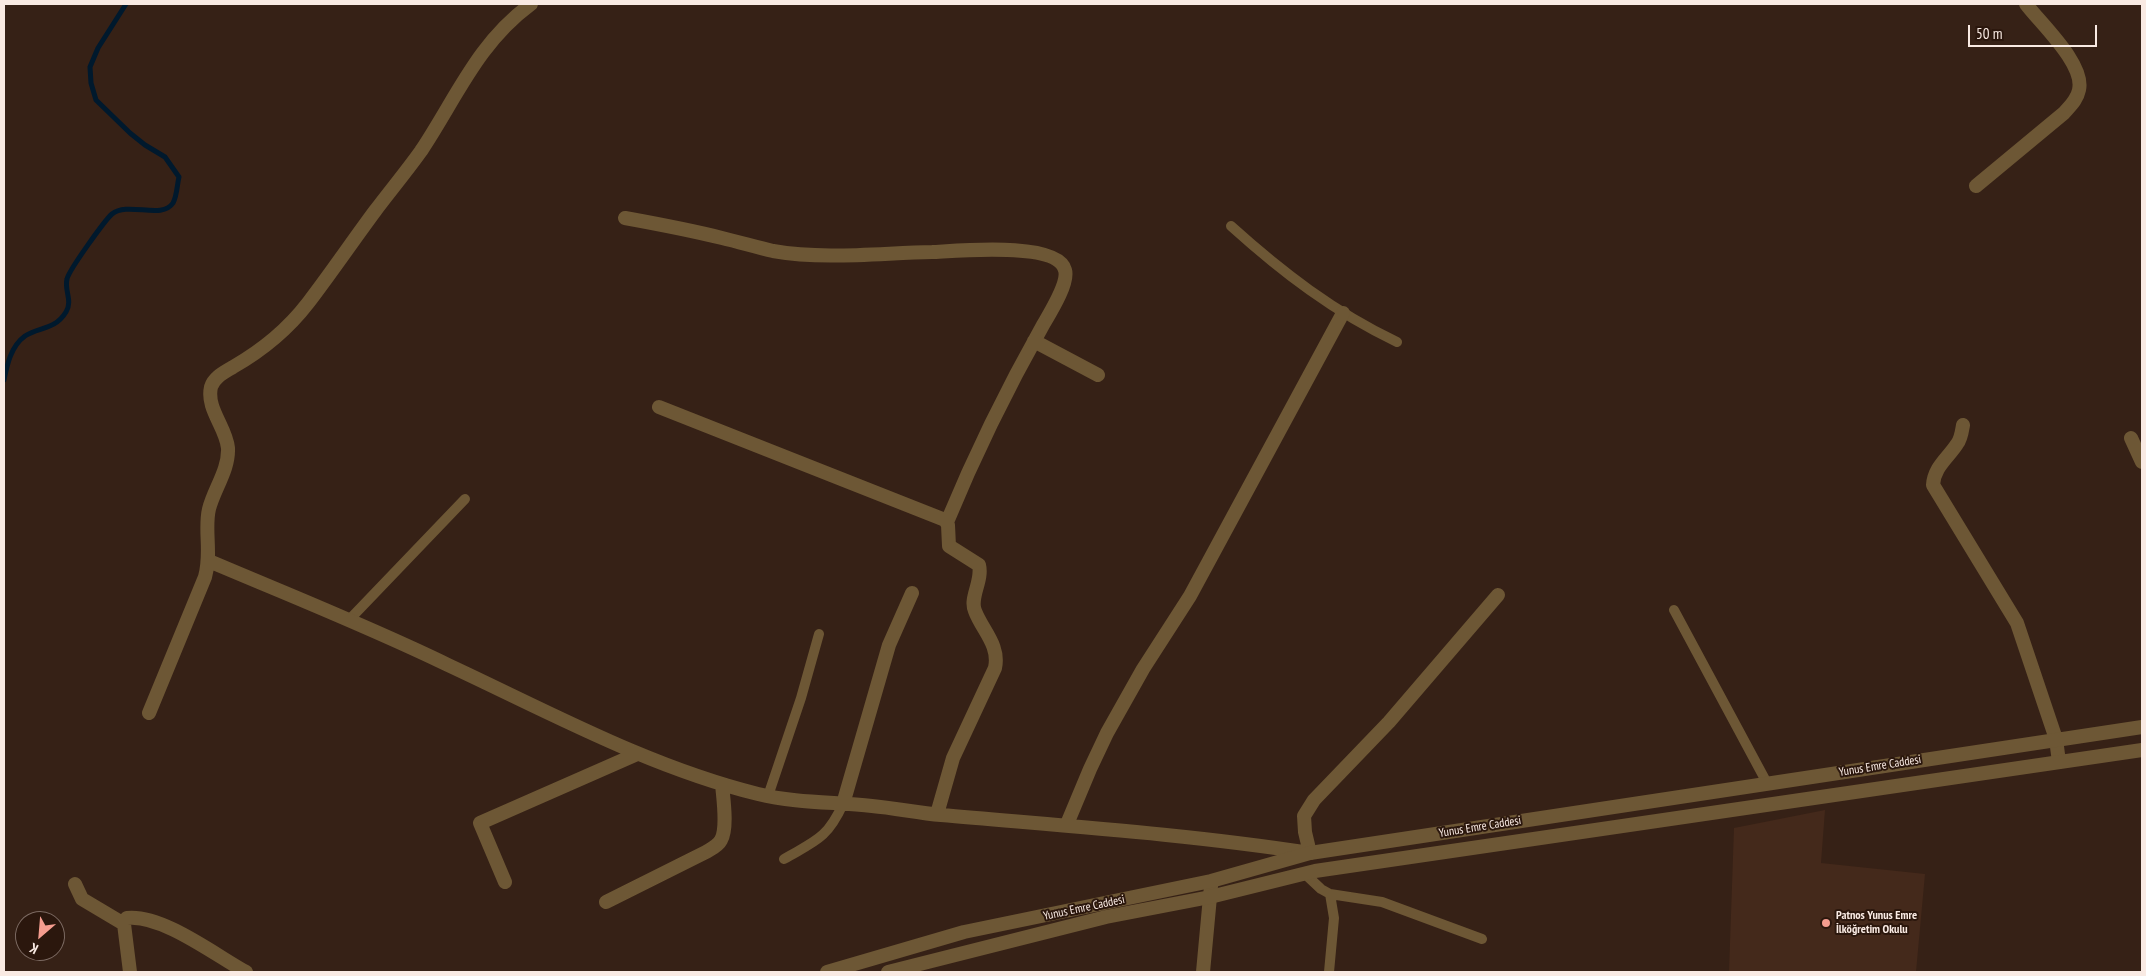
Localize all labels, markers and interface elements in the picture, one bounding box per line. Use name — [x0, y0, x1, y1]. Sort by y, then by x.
scale bar — [1971, 15, 2100, 47]
text: 50 m — [1976, 24, 2002, 43]
street label: Yunus Emre Caddesi — [1838, 752, 1922, 780]
street label: Yunus Emre Caddesi — [1438, 813, 1522, 841]
street label: Yunus Emre Caddesi — [1042, 892, 1126, 924]
place label: Patnos Yunus Emre İlköğretim Okulu — [1836, 909, 1917, 937]
north arrow — [15, 911, 65, 961]
marker: Patnos Yunus Emre İlköğretim Okulu — [1820, 917, 1832, 929]
text: K — [26, 939, 41, 958]

